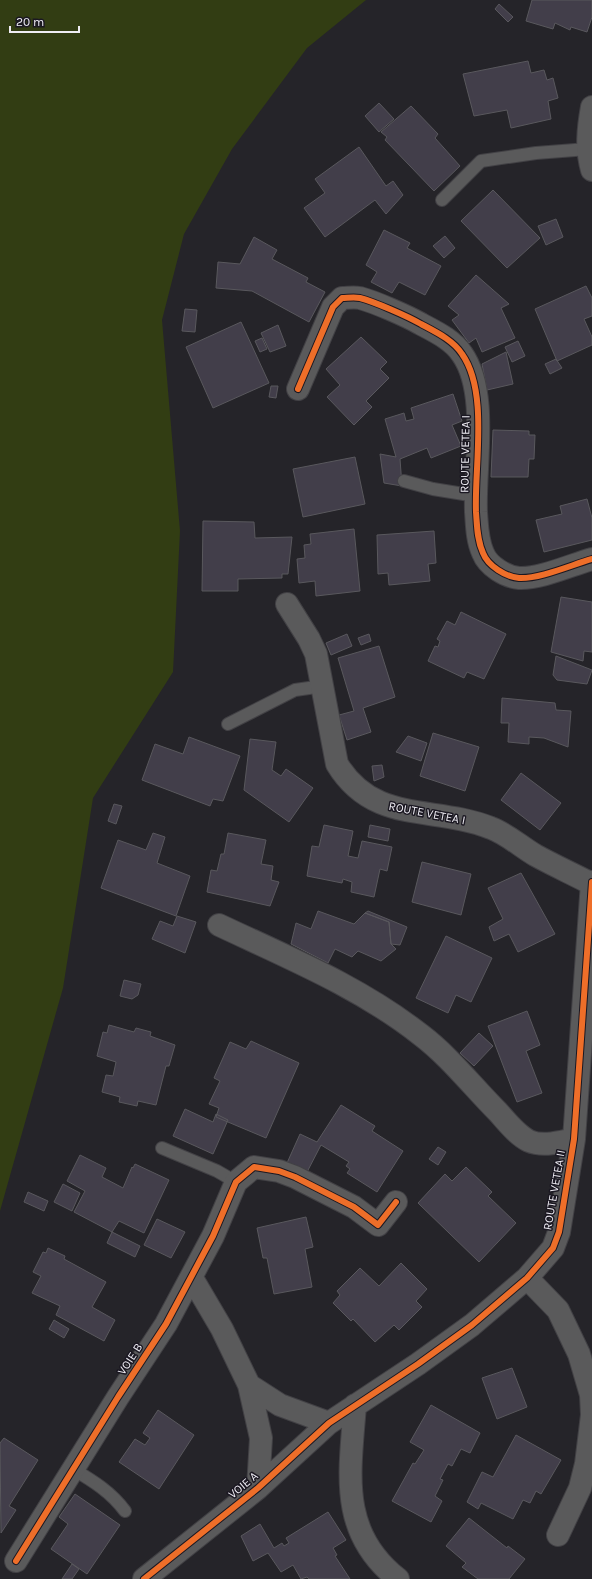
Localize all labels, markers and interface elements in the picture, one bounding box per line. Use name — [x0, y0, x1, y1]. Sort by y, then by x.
scale bar — [10, 8, 79, 34]
text: 20 m — [16, 15, 44, 29]
street label: ROUTE VETEA I — [457, 415, 473, 493]
street label: ROUTE VETEA I — [387, 799, 467, 827]
street label: ROUTE VETEA II — [540, 1149, 568, 1231]
street label: VOIE B — [115, 1341, 145, 1377]
street label: VOIE A — [225, 1469, 261, 1501]

